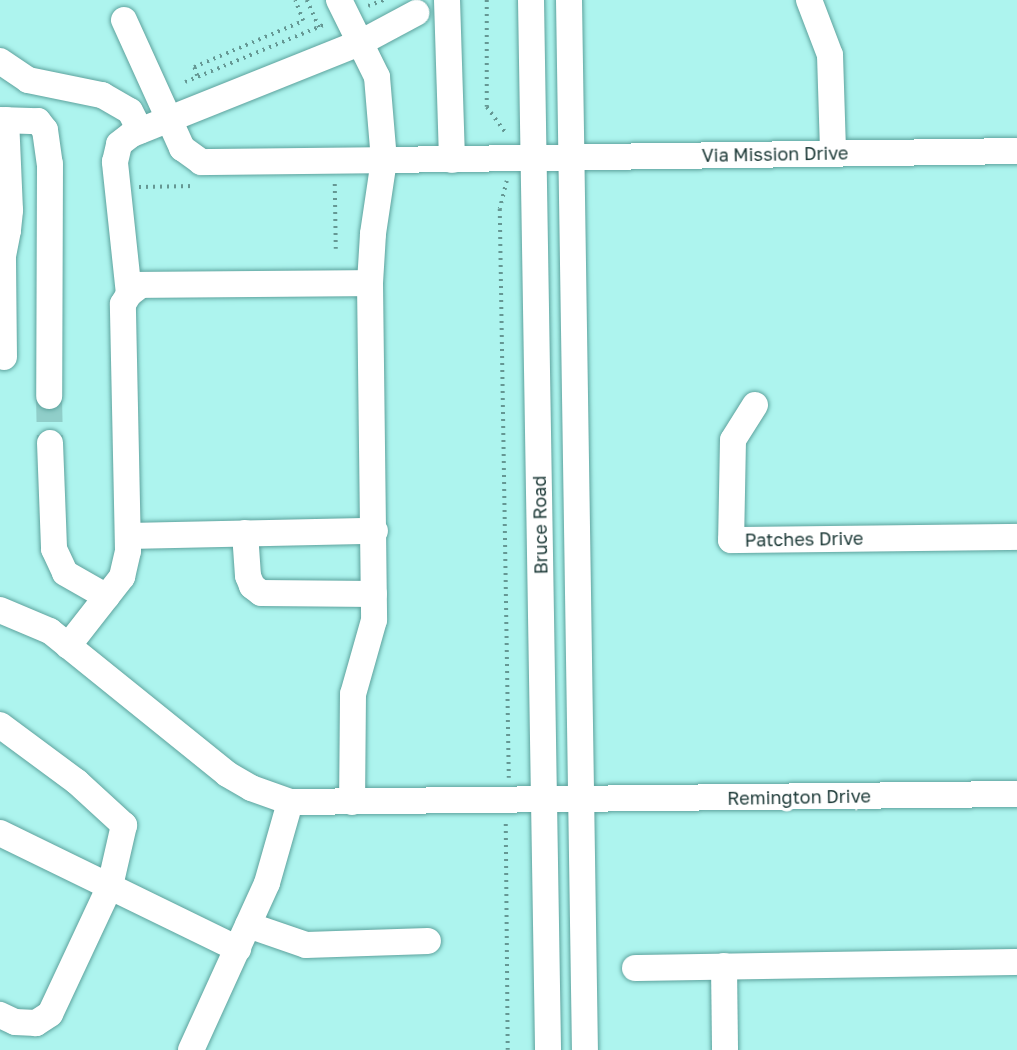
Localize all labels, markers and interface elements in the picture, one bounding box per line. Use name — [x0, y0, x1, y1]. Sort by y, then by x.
street label: Via Mission Drive — [701, 142, 849, 166]
street label: Bruce Road — [528, 475, 552, 575]
street label: Patches Drive — [744, 527, 864, 551]
street label: Remington Drive — [727, 785, 871, 809]

